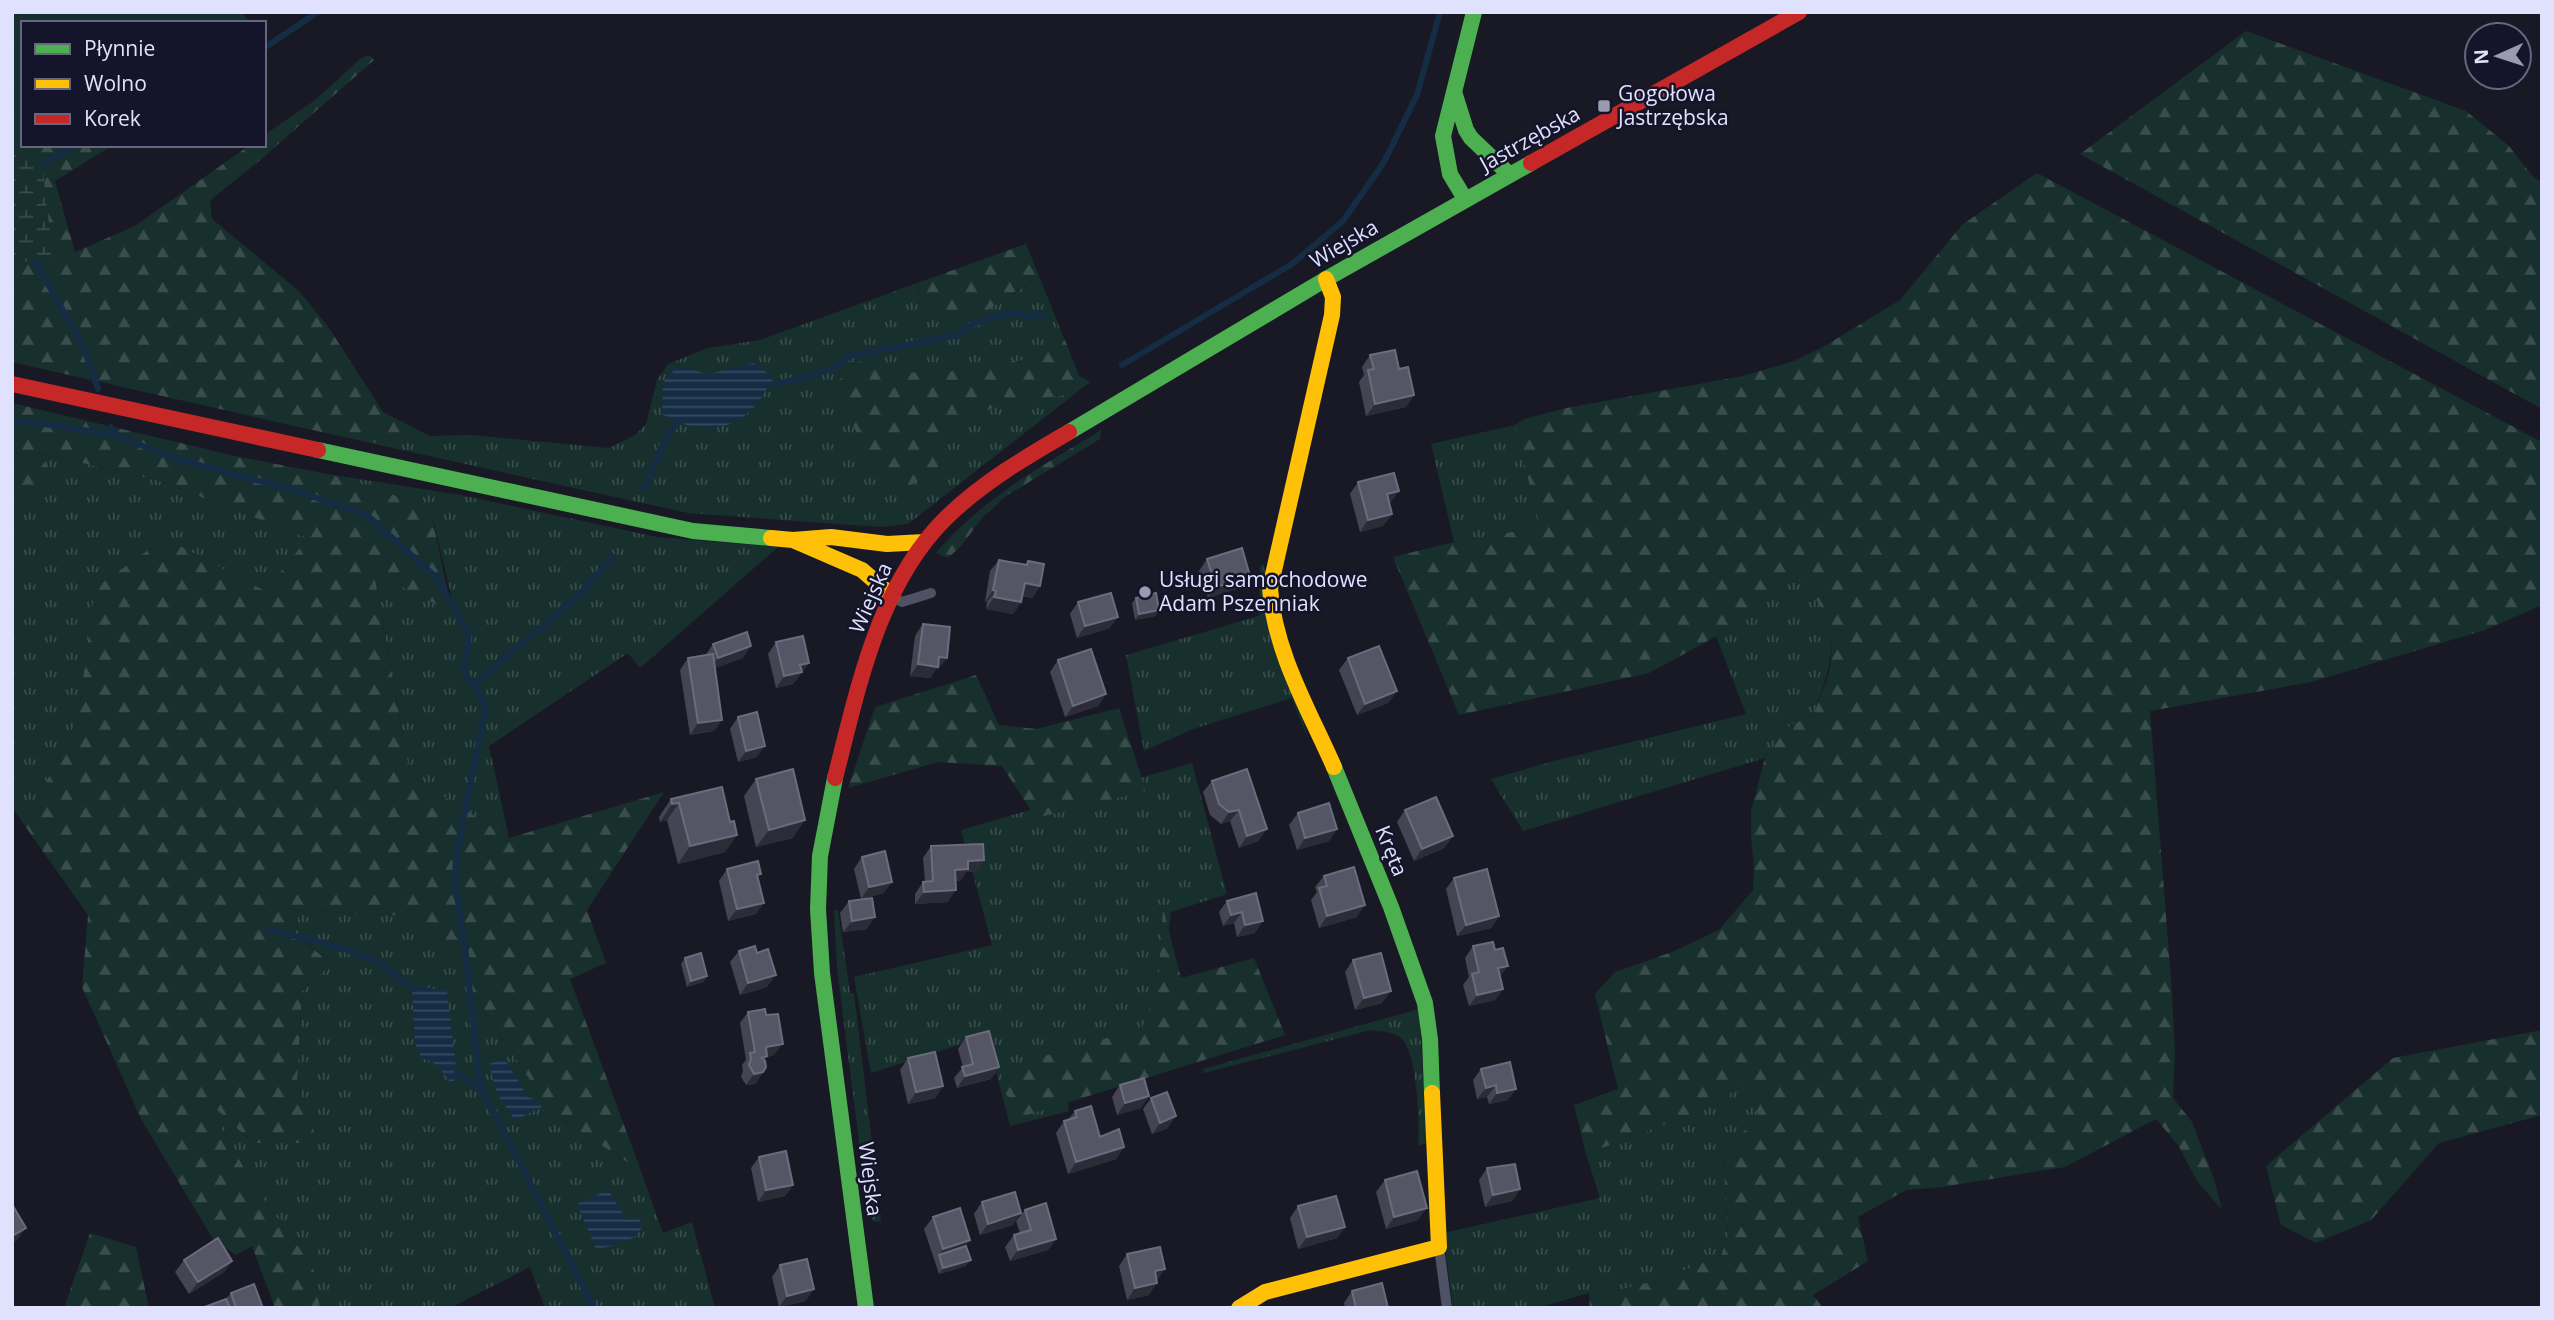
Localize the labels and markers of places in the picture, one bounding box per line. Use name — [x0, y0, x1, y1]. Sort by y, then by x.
place label: Gogołowa Jastrzębska — [1616, 79, 1729, 131]
marker: Gogołowa Jastrzębska — [1596, 98, 1612, 114]
place label: Usługi samochodowe Adam Pszenniak — [1159, 565, 1368, 617]
marker: Usługi samochodowe Adam Pszenniak — [1137, 584, 1153, 600]

